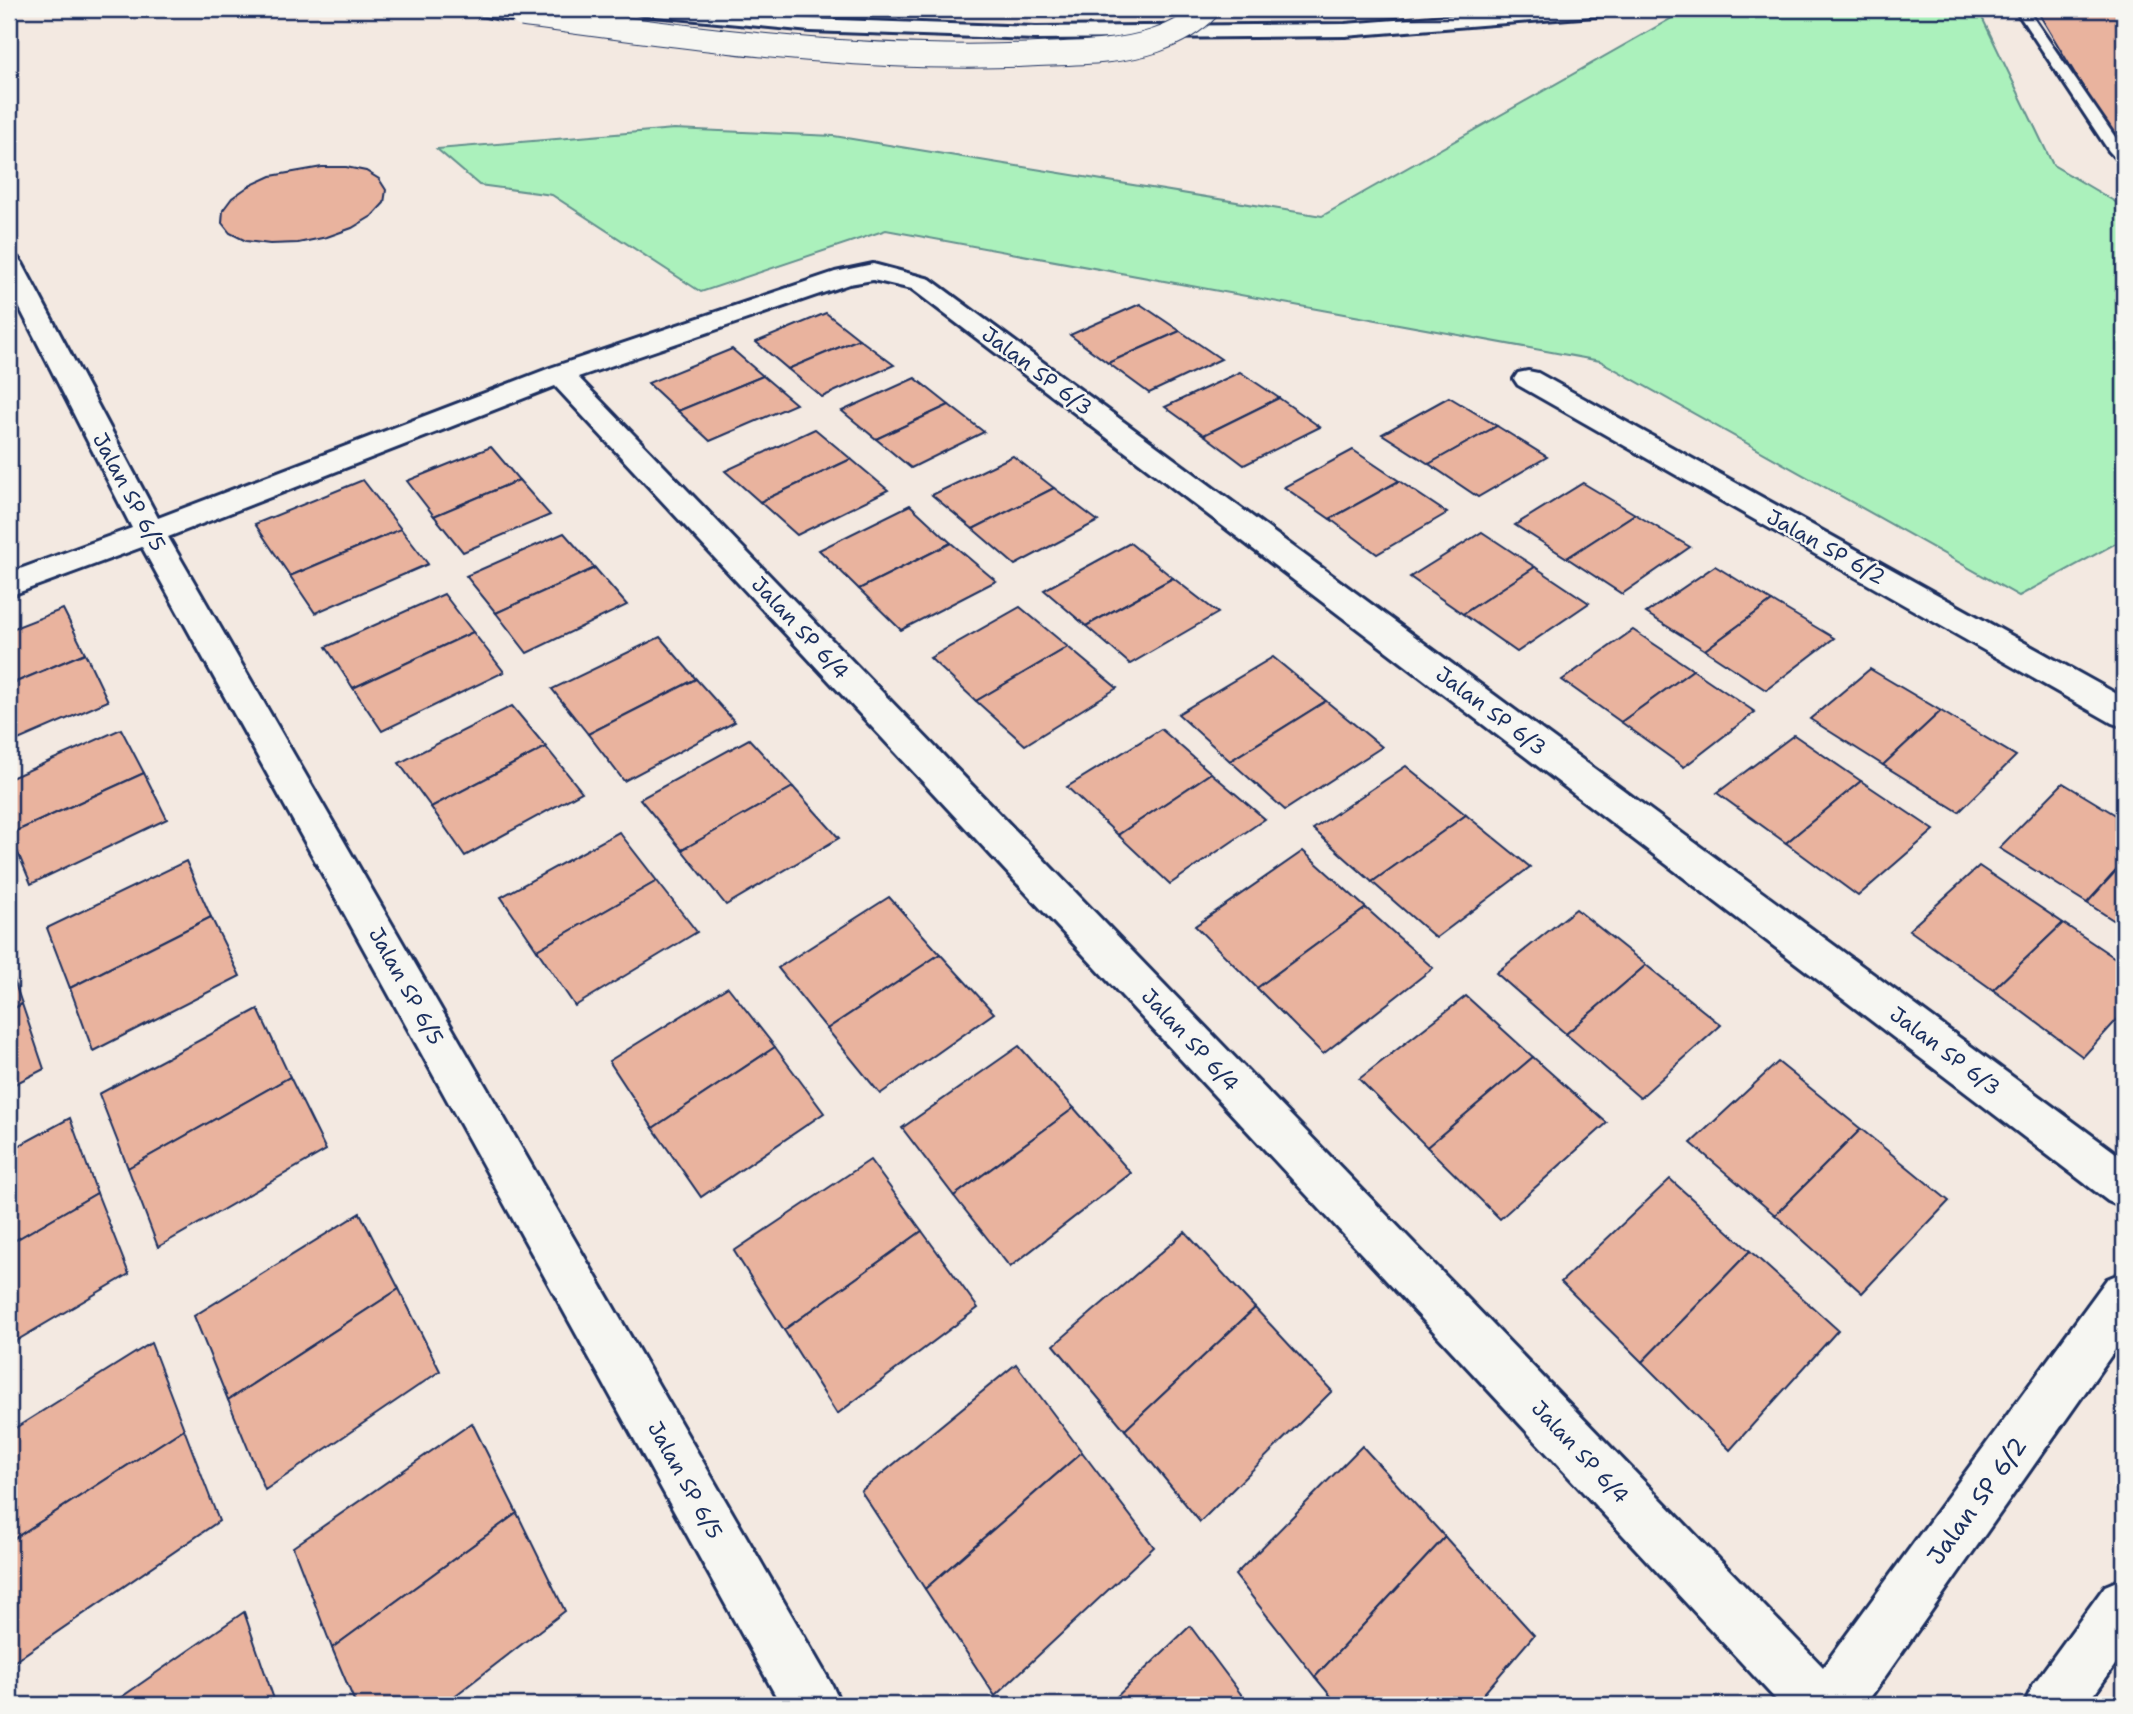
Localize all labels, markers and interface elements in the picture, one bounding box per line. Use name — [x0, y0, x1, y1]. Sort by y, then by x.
street label: Jalan SP 6/3 — [976, 320, 1098, 422]
street label: Jalan SP 6/5 — [86, 428, 172, 556]
street label: Jalan SP 6/2 — [1762, 503, 1890, 591]
street label: Jalan SP 6/4 — [745, 571, 855, 685]
street label: Jalan SP 6/3 — [1430, 660, 1552, 762]
street label: Jalan SP 6/5 — [362, 922, 450, 1050]
street label: Jalan SP 6/4 — [1135, 983, 1245, 1097]
street label: Jalan SP 6/3 — [1884, 1000, 2006, 1102]
street label: Jalan SP 6/4 — [1525, 1395, 1635, 1509]
street label: Jalan SP 6/5 — [641, 1416, 729, 1544]
street label: Jalan SP 6/2 — [1920, 1431, 2034, 1571]

